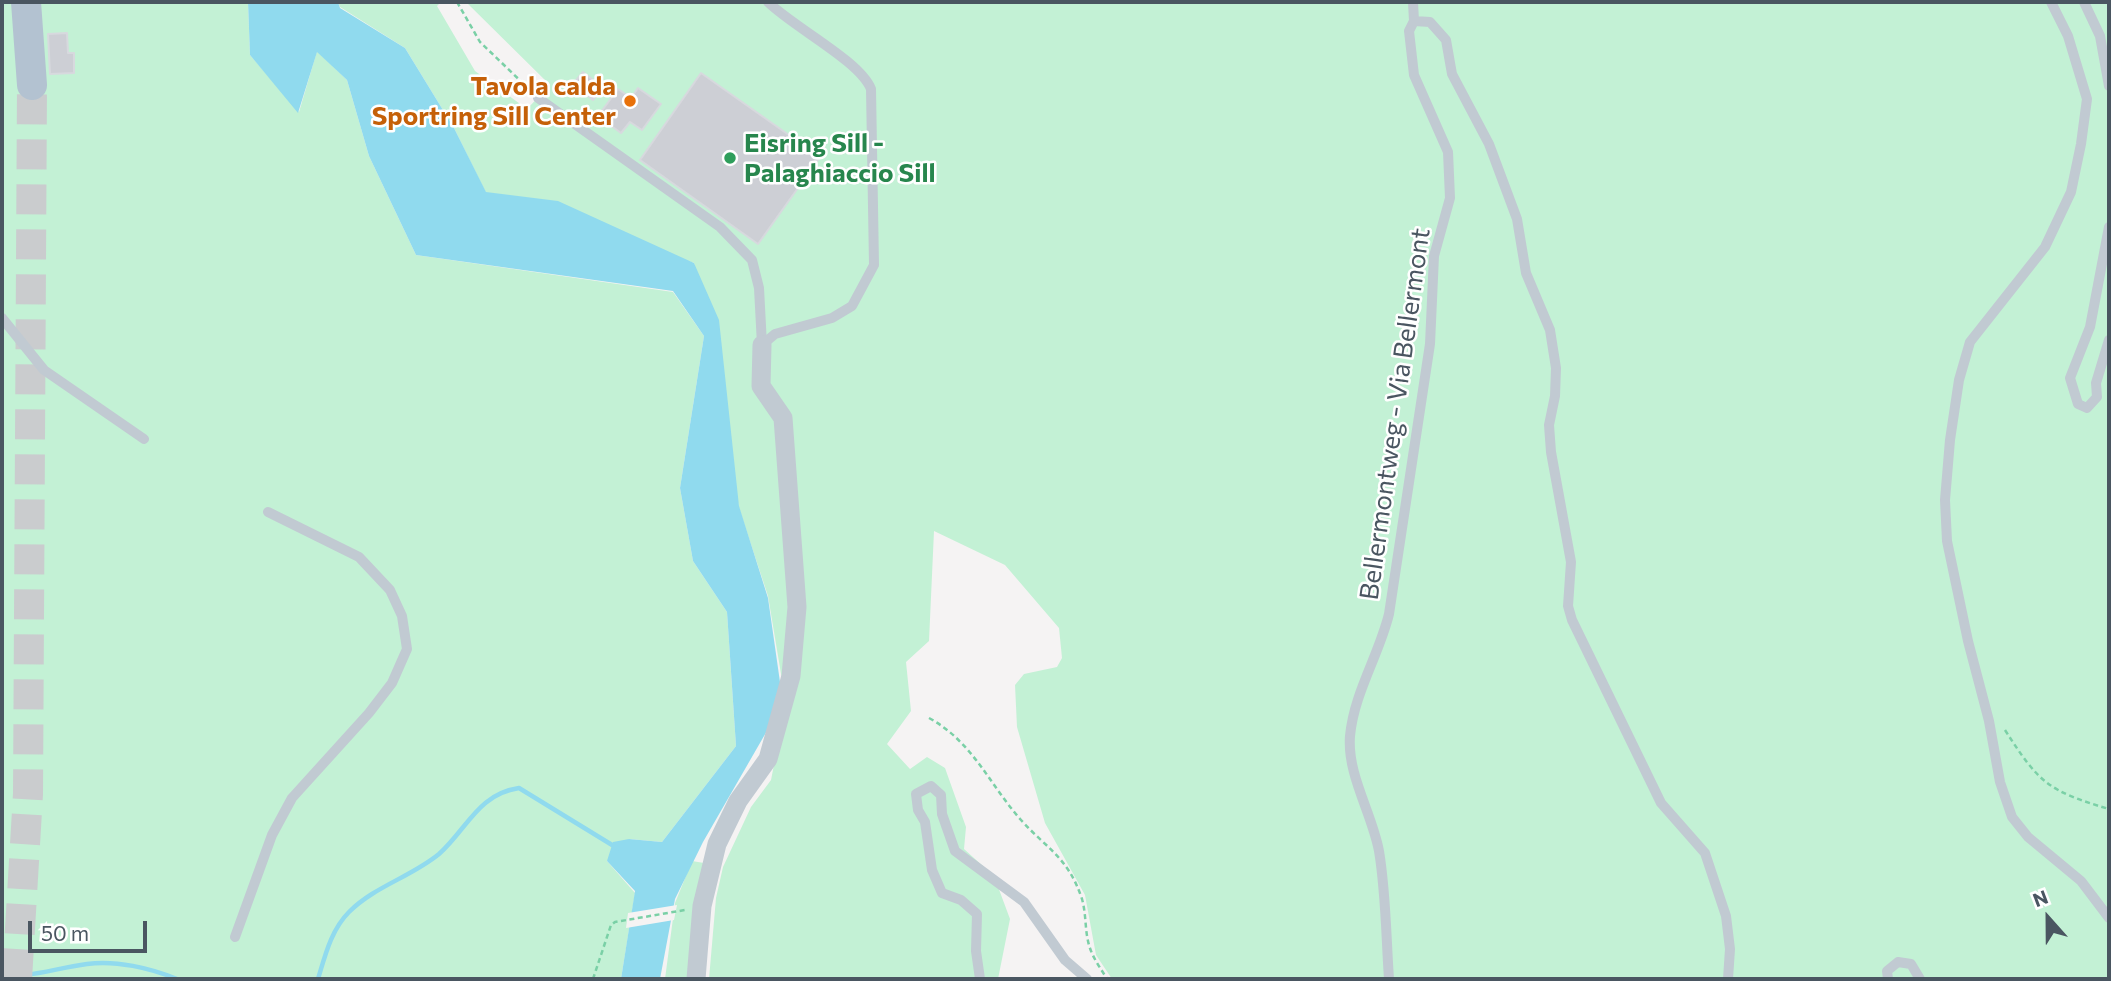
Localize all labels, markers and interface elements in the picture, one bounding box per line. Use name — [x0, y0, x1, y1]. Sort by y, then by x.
place label: Tavola calda Sportring Sill Center — [372, 70, 616, 132]
marker: Tavola calda Sportring Sill Center — [622, 93, 638, 109]
place label: Eisring Sill - Palaghiaccio Sill — [744, 127, 936, 188]
marker: Eisring Sill - Palaghiaccio Sill — [722, 150, 738, 166]
street label: Bellermontweg - Via Bellermont — [1353, 226, 1437, 602]
north arrow — [2013, 883, 2083, 953]
text: N — [2030, 885, 2051, 911]
scale bar — [32, 908, 150, 952]
text: 50 m — [41, 920, 89, 945]

